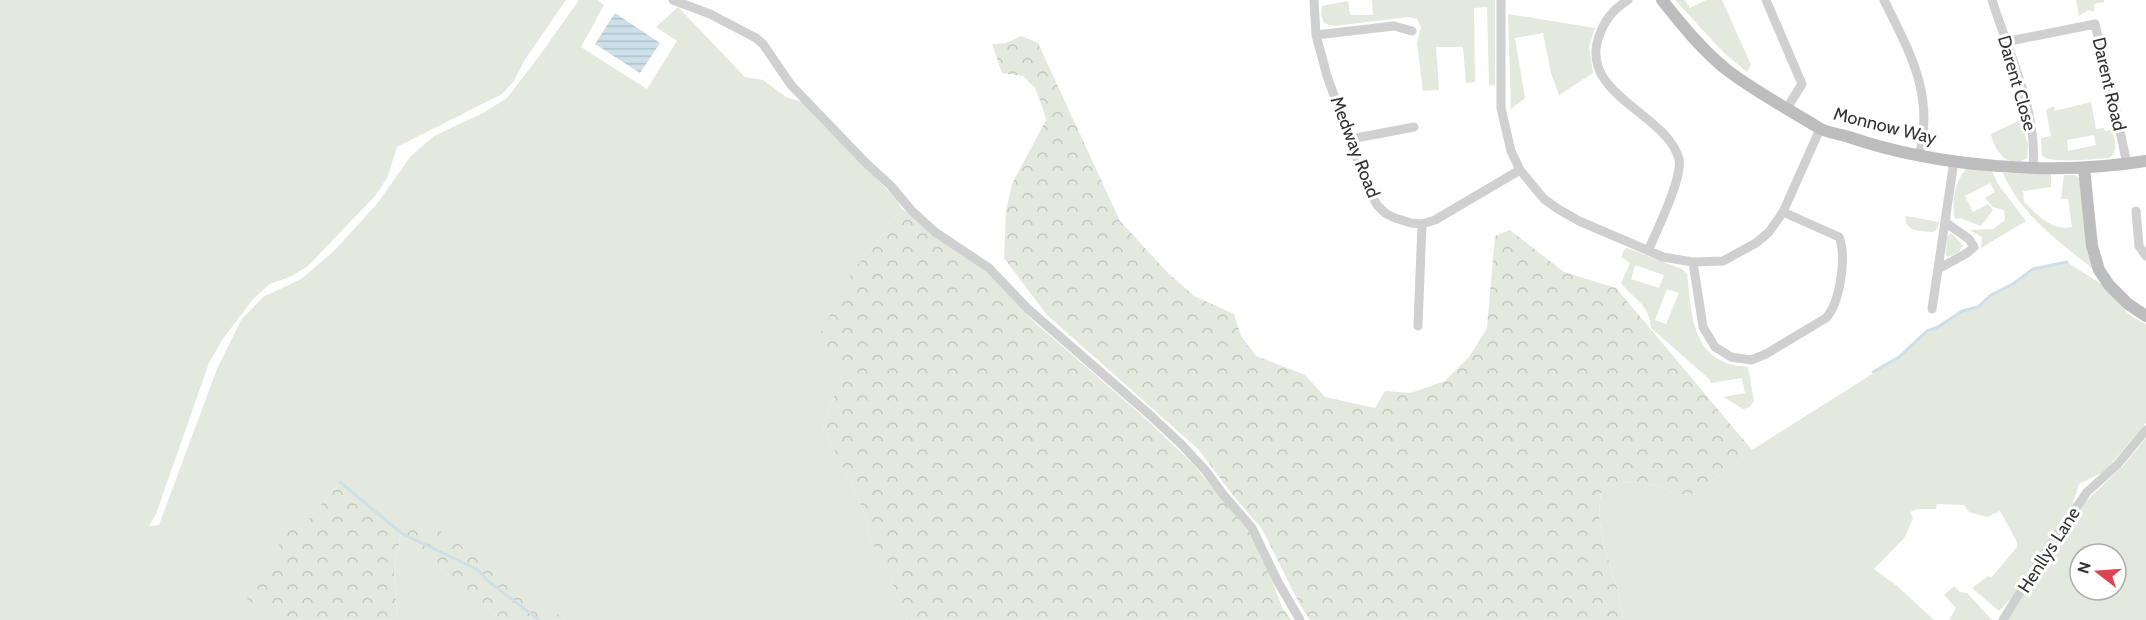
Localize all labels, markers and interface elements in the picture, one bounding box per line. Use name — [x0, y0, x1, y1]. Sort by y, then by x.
street label: Darent Close — [1993, 33, 2041, 133]
street label: Darent Road — [2088, 35, 2130, 133]
street label: Medway Road — [1326, 93, 1384, 201]
street label: Monnow Way — [1831, 103, 1939, 149]
street label: Henllys Lane — [2013, 503, 2085, 597]
north arrow — [2068, 542, 2128, 602]
text: N — [2073, 560, 2095, 576]

